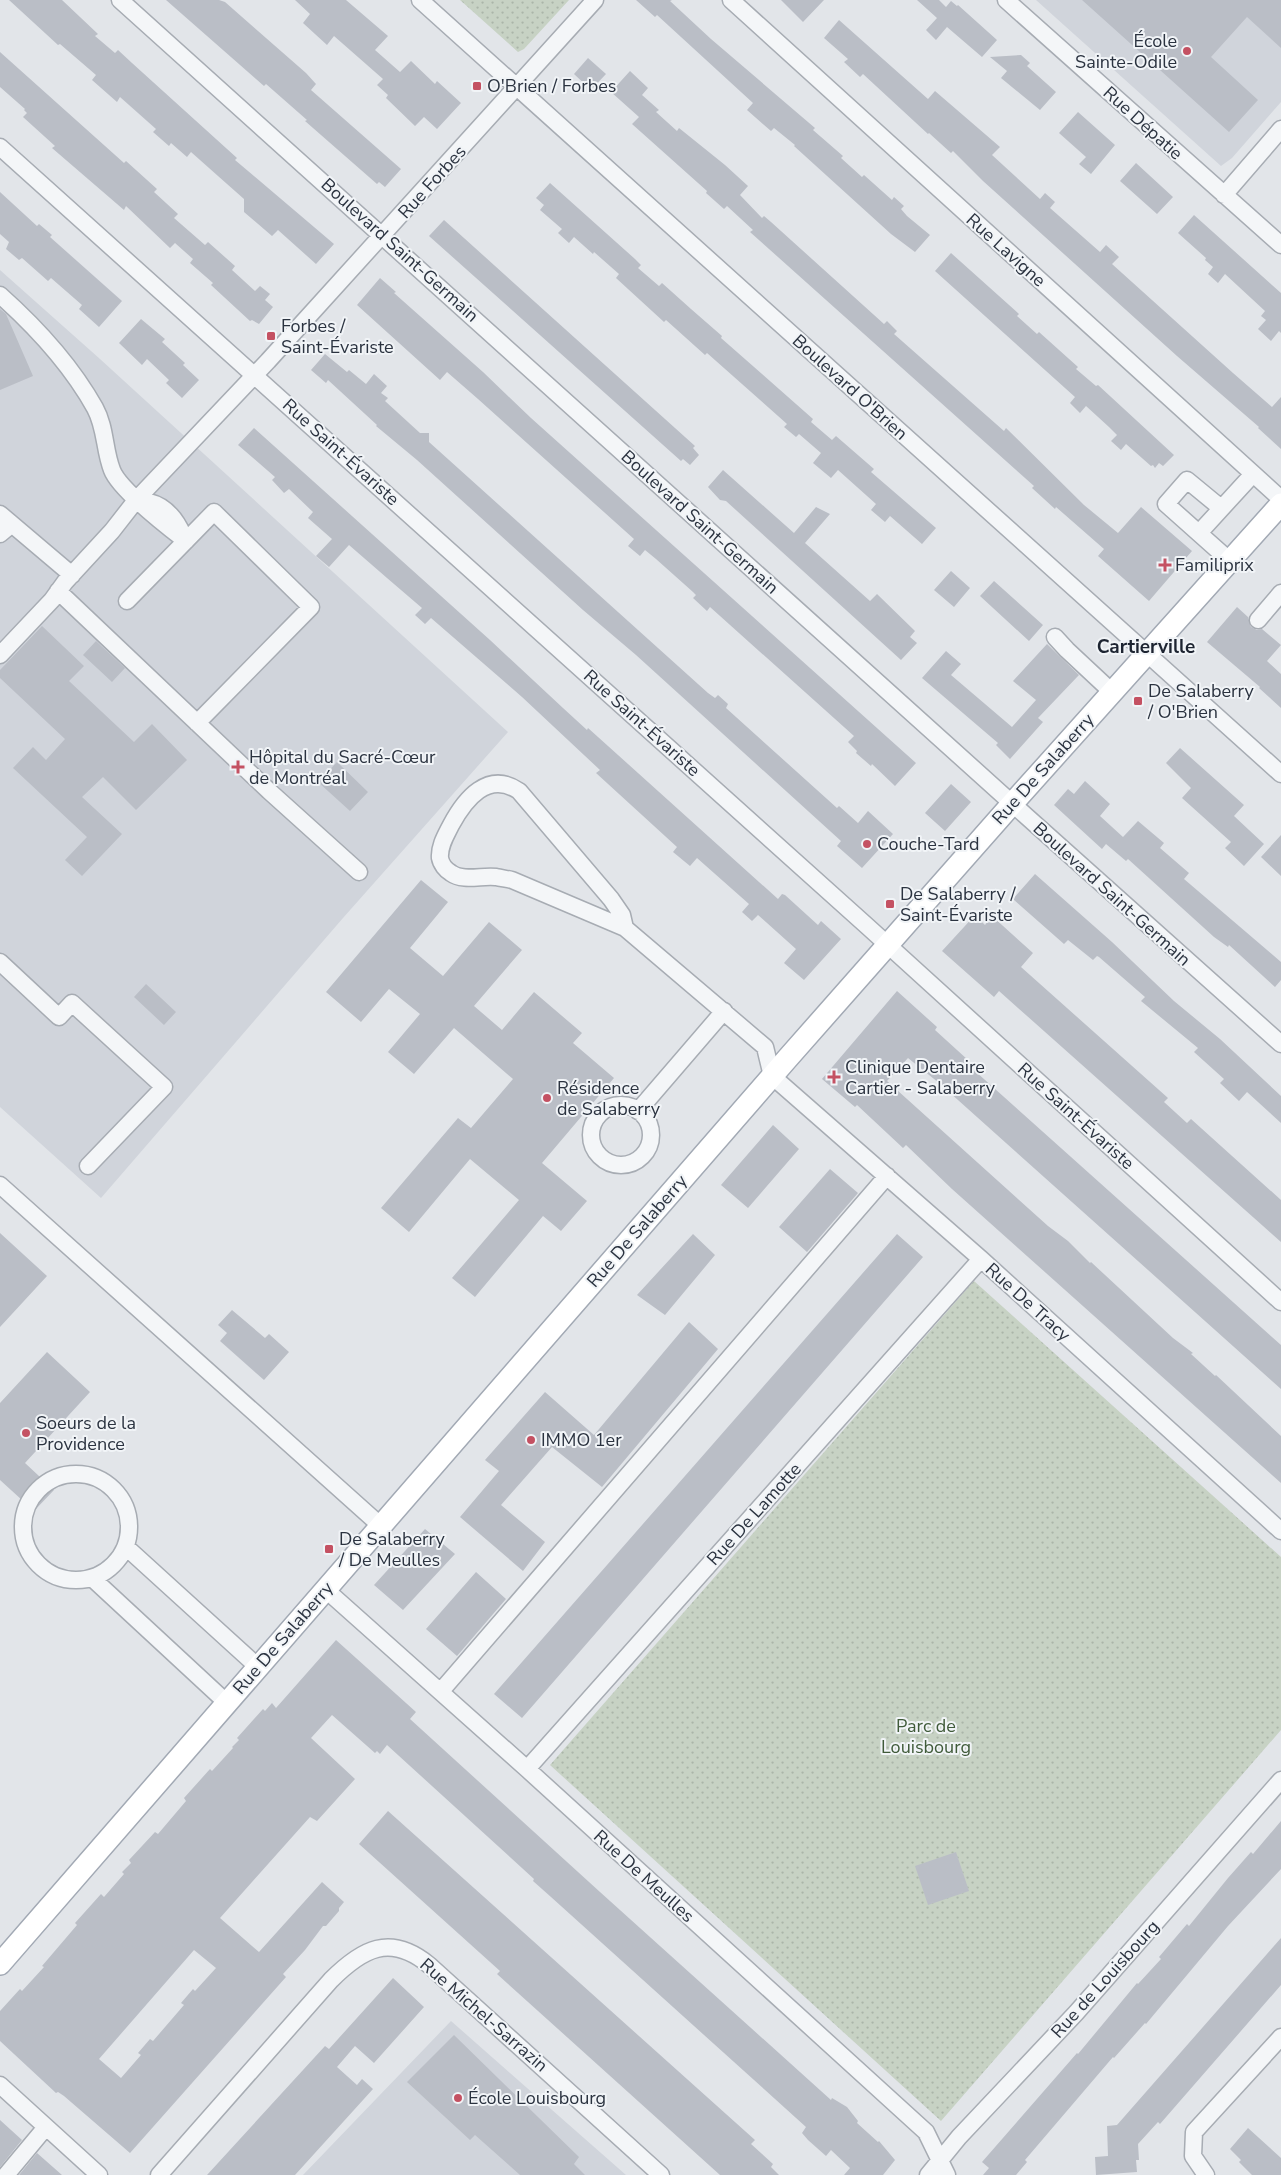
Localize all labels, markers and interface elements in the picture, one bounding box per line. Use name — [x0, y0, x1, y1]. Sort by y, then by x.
place label: École Sainte-Odile — [1075, 29, 1177, 74]
marker: École Sainte-Odile — [1181, 45, 1193, 57]
place label: O'Brien / Forbes — [487, 74, 616, 98]
marker: O'Brien / Forbes — [471, 80, 483, 92]
street label: Rue Dépatie — [1098, 81, 1188, 165]
street label: Rue Forbes — [393, 140, 471, 224]
street label: Boulevard Saint-Germain — [316, 173, 484, 327]
street label: Rue Lavigne — [961, 208, 1051, 292]
place label: Forbes / Saint-Évariste — [281, 314, 394, 359]
street label: Boulevard O'Brien — [787, 329, 913, 445]
marker: Forbes / Saint-Évariste — [265, 330, 277, 342]
street label: Rue Saint-Évariste — [278, 393, 404, 511]
street label: Boulevard Saint-Germain — [616, 445, 784, 599]
place label: Familiprix — [1175, 553, 1254, 577]
marker: Familiprix — [1159, 559, 1171, 571]
district label: Cartierville — [1097, 634, 1195, 660]
street label: Rue Saint-Évariste — [579, 664, 705, 782]
place label: De Salaberry / O'Brien — [1147, 679, 1255, 724]
marker: De Salaberry / O'Brien — [1132, 695, 1144, 707]
street label: Rue De Salaberry — [987, 708, 1100, 830]
place label: Hôpital du Sacré-Cœur de Montréal — [249, 745, 436, 790]
marker: Hôpital du Sacré-Cœur de Montréal — [231, 760, 245, 774]
street label: Boulevard Saint-Germain — [1028, 817, 1196, 971]
place label: Couche-Tard — [877, 832, 980, 856]
marker: Couche-Tard — [861, 838, 873, 850]
place label: De Salaberry / Saint-Évariste — [900, 882, 1016, 927]
marker: De Salaberry / Saint-Évariste — [884, 898, 896, 910]
place label: Clinique Dentaire Cartier - Salaberry — [845, 1055, 996, 1100]
street label: Rue Saint-Évariste — [1013, 1057, 1139, 1175]
marker: Clinique Dentaire Cartier - Salaberry — [827, 1070, 841, 1084]
place label: Résidence de Salaberry — [557, 1076, 661, 1121]
marker: Résidence de Salaberry — [541, 1092, 553, 1104]
street label: Rue De Salaberry — [581, 1169, 693, 1293]
street label: Rue De Tracy — [980, 1257, 1076, 1347]
place label: Soeurs de la Providence — [36, 1411, 136, 1456]
marker: Soeurs de la Providence — [20, 1427, 32, 1439]
place label: IMMO 1er — [541, 1428, 622, 1452]
marker: IMMO 1er — [525, 1434, 537, 1446]
street label: Rue De Lamotte — [701, 1458, 807, 1570]
place label: De Salaberry / De Meulles — [338, 1527, 446, 1572]
marker: De Salaberry / De Meulles — [323, 1543, 335, 1555]
street label: Rue De Salaberry — [227, 1576, 339, 1700]
park label: Parc de Louisbourg — [881, 1714, 971, 1759]
street label: Rue De Meulles — [588, 1824, 700, 1928]
street label: Rue de Louisbourg — [1046, 1915, 1164, 2043]
street label: Rue Michel-Sarrazin — [415, 1953, 553, 2077]
place label: École Louisbourg — [468, 2086, 606, 2110]
marker: École Louisbourg — [452, 2092, 464, 2104]

